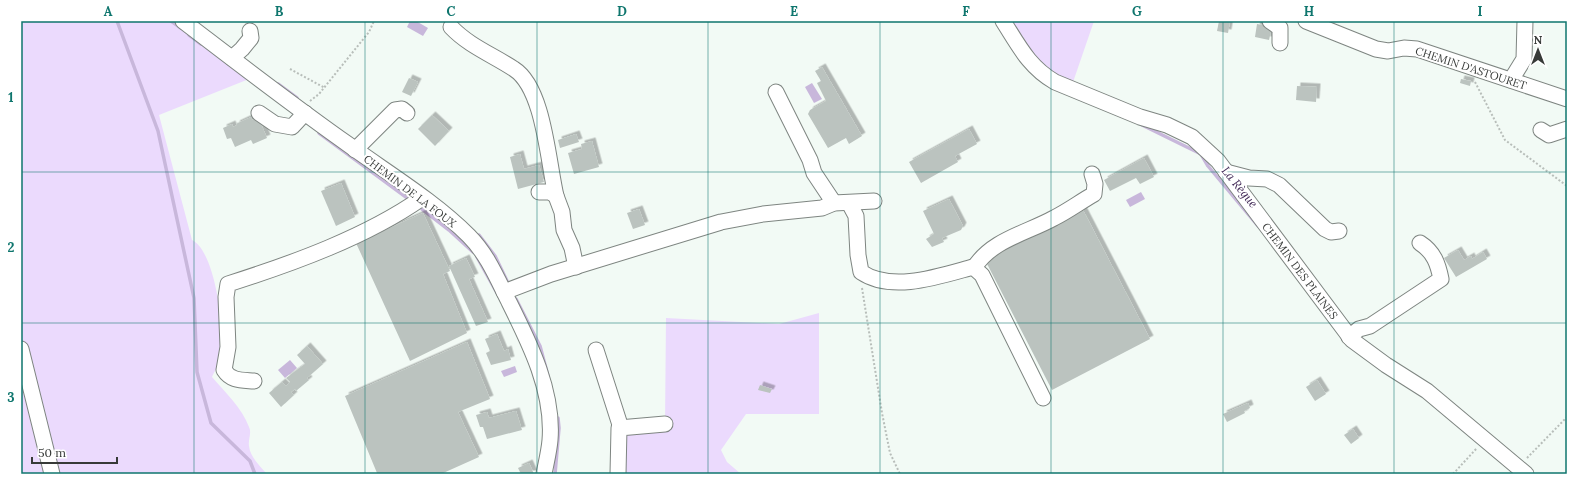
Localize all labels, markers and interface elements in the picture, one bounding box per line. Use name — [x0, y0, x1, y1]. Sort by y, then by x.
text: A — [104, 3, 113, 20]
text: B — [275, 3, 284, 20]
text: C — [447, 3, 456, 20]
text: D — [617, 3, 627, 20]
text: E — [790, 3, 798, 20]
text: F — [962, 3, 970, 20]
text: G — [1132, 3, 1142, 20]
text: H — [1304, 3, 1314, 20]
text: I — [1477, 3, 1483, 20]
north arrow — [1518, 30, 1558, 70]
text: N — [1534, 33, 1543, 47]
street label: CHEMIN D'ASTOURET — [1414, 43, 1528, 93]
text: 1 — [8, 89, 14, 106]
street label: CHEMIN DE LA FOUX — [361, 152, 460, 231]
water label: La Règue — [1219, 163, 1261, 211]
street label: CHEMIN DES PLAINES — [1259, 220, 1341, 322]
text: 2 — [8, 239, 15, 256]
text: 3 — [7, 389, 15, 406]
scale bar — [32, 439, 117, 465]
text: 50 m — [38, 445, 66, 460]

